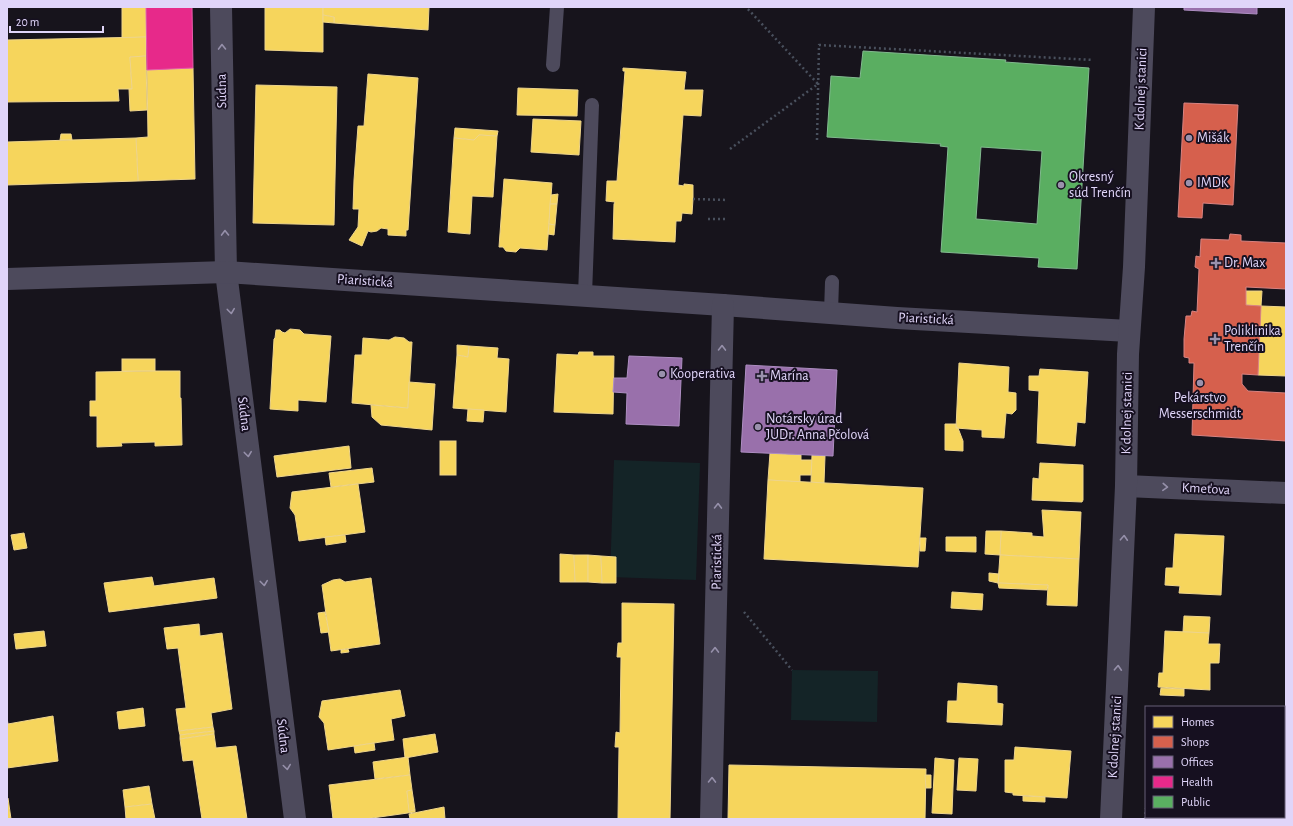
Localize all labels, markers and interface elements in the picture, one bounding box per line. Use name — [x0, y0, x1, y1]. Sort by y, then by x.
scale bar — [10, 8, 103, 34]
text: 20 m — [16, 16, 39, 28]
one-way arrow — [217, 44, 226, 50]
street label: K dolnej stanici — [1133, 47, 1149, 131]
street label: Súdna — [215, 73, 229, 108]
place label: Mišák — [1197, 131, 1230, 145]
marker: Mišák — [1184, 133, 1194, 143]
place label: Okresný súd Trenčín — [1069, 170, 1131, 200]
place label: IMDK — [1197, 176, 1229, 190]
marker: IMDK — [1184, 178, 1194, 188]
marker: Okresný súd Trenčín — [1056, 180, 1066, 190]
one-way arrow — [221, 230, 229, 236]
place label: Dr. Max — [1224, 256, 1265, 270]
marker: Dr. Max — [1211, 258, 1221, 268]
street label: Piaristická — [337, 272, 394, 290]
one-way arrow — [226, 308, 235, 314]
street label: Piaristická — [898, 311, 955, 327]
place label: Poliklinika Trenčín — [1224, 324, 1281, 354]
marker: Poliklinika Trenčín — [1209, 333, 1221, 345]
one-way arrow — [718, 345, 726, 351]
place label: Kooperativa — [670, 367, 736, 381]
marker: Kooperativa — [657, 369, 667, 379]
place label: Marína — [770, 369, 809, 383]
marker: Marína — [757, 371, 767, 381]
street label: K dolnej stanici — [1119, 372, 1135, 454]
marker: Pekárstvo Messerschmidt — [1195, 378, 1205, 388]
place label: Pekárstvo Messerschmidt — [1159, 391, 1242, 421]
street label: Súdna — [235, 396, 253, 433]
place label: Notársky úrad JUDr. Anna Pčolová — [766, 412, 870, 442]
marker: Notársky úrad JUDr. Anna Pčolová — [753, 422, 763, 432]
one-way arrow — [244, 451, 253, 457]
street label: Kmeťova — [1181, 481, 1231, 497]
one-way arrow — [1162, 483, 1168, 492]
one-way arrow — [714, 503, 722, 509]
street label: Piaristická — [710, 533, 724, 590]
one-way arrow — [1119, 535, 1128, 541]
one-way arrow — [260, 580, 269, 586]
one-way arrow — [711, 647, 719, 653]
one-way arrow — [1114, 665, 1122, 671]
street label: K dolnej stanici — [1106, 695, 1124, 779]
legend — [1145, 706, 1285, 818]
text: Homes — [1181, 716, 1214, 728]
street label: Súdna — [274, 718, 292, 755]
text: Shops — [1181, 736, 1209, 748]
text: Offices — [1181, 756, 1214, 768]
one-way arrow — [282, 764, 291, 770]
text: Health — [1181, 776, 1213, 788]
one-way arrow — [707, 777, 716, 783]
text: Public — [1181, 796, 1210, 808]

